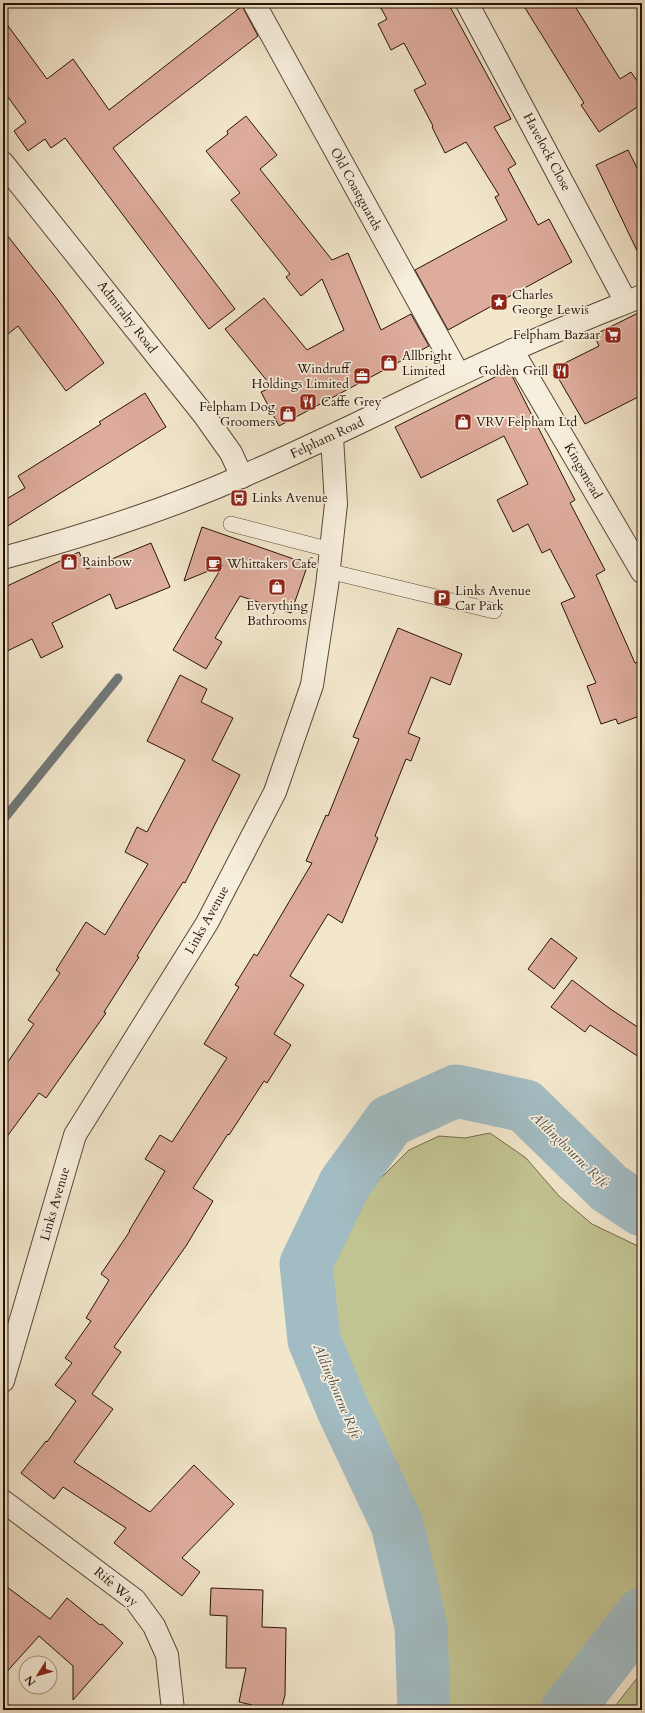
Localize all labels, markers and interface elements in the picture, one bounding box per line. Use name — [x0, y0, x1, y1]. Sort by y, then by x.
street label: Havelock Close — [519, 110, 575, 194]
street label: Old Coastguards — [326, 144, 386, 234]
street label: Admiralty Road — [93, 277, 161, 357]
place label: Charles George Lewis — [512, 286, 589, 319]
place icon: Charles George Lewis — [489, 292, 509, 312]
supermarket icon: Felpham Bazaar — [603, 325, 623, 345]
place label: Felpham Bazaar — [513, 326, 600, 344]
place label: Allbright Limited — [402, 347, 452, 380]
shop icon: Allbright Limited — [379, 353, 399, 373]
place label: Windruff Holdings Limited — [252, 360, 351, 393]
restaurant icon: Golden Grill — [551, 361, 571, 381]
place label: Golden Grill — [478, 362, 549, 380]
office icon: Windruff Holdings Limited — [352, 366, 372, 386]
restaurant icon: Caffe Grey — [298, 392, 318, 412]
place label: Caffe Grey — [321, 393, 382, 411]
place label: Felpham Dog Groomers — [199, 398, 276, 431]
shop icon: Felpham Dog Groomers — [278, 404, 298, 424]
shop icon: VRV Felpham Ltd — [453, 412, 473, 432]
street label: Felpham Road — [287, 413, 367, 463]
place label: VRV Felpham Ltd — [476, 413, 577, 431]
street label: Kingsmead — [560, 440, 606, 502]
bus stop icon: Links Avenue — [229, 488, 249, 508]
place label: Links Avenue — [252, 489, 328, 507]
shop icon: Rainbow — [59, 552, 79, 572]
place label: Rainbow — [82, 553, 133, 571]
cafe icon: Whittakers Cafe — [204, 554, 224, 574]
place label: Whittakers Cafe — [226, 555, 317, 573]
shop icon: Everything Bathrooms — [267, 577, 287, 597]
place label: Links Avenue Car Park — [455, 582, 531, 615]
parking icon: Links Avenue Car Park — [432, 588, 452, 608]
place label: Everything Bathrooms — [246, 597, 309, 630]
street label: Links Avenue — [181, 882, 233, 958]
water label: Aldingbourne Rife — [526, 1107, 614, 1193]
street label: Links Avenue — [36, 1165, 74, 1243]
water label: Aldingbourne Rife — [308, 1340, 366, 1442]
street label: Rife Way — [90, 1563, 142, 1611]
north arrow — [18, 1655, 58, 1695]
text: N — [21, 1672, 39, 1689]

